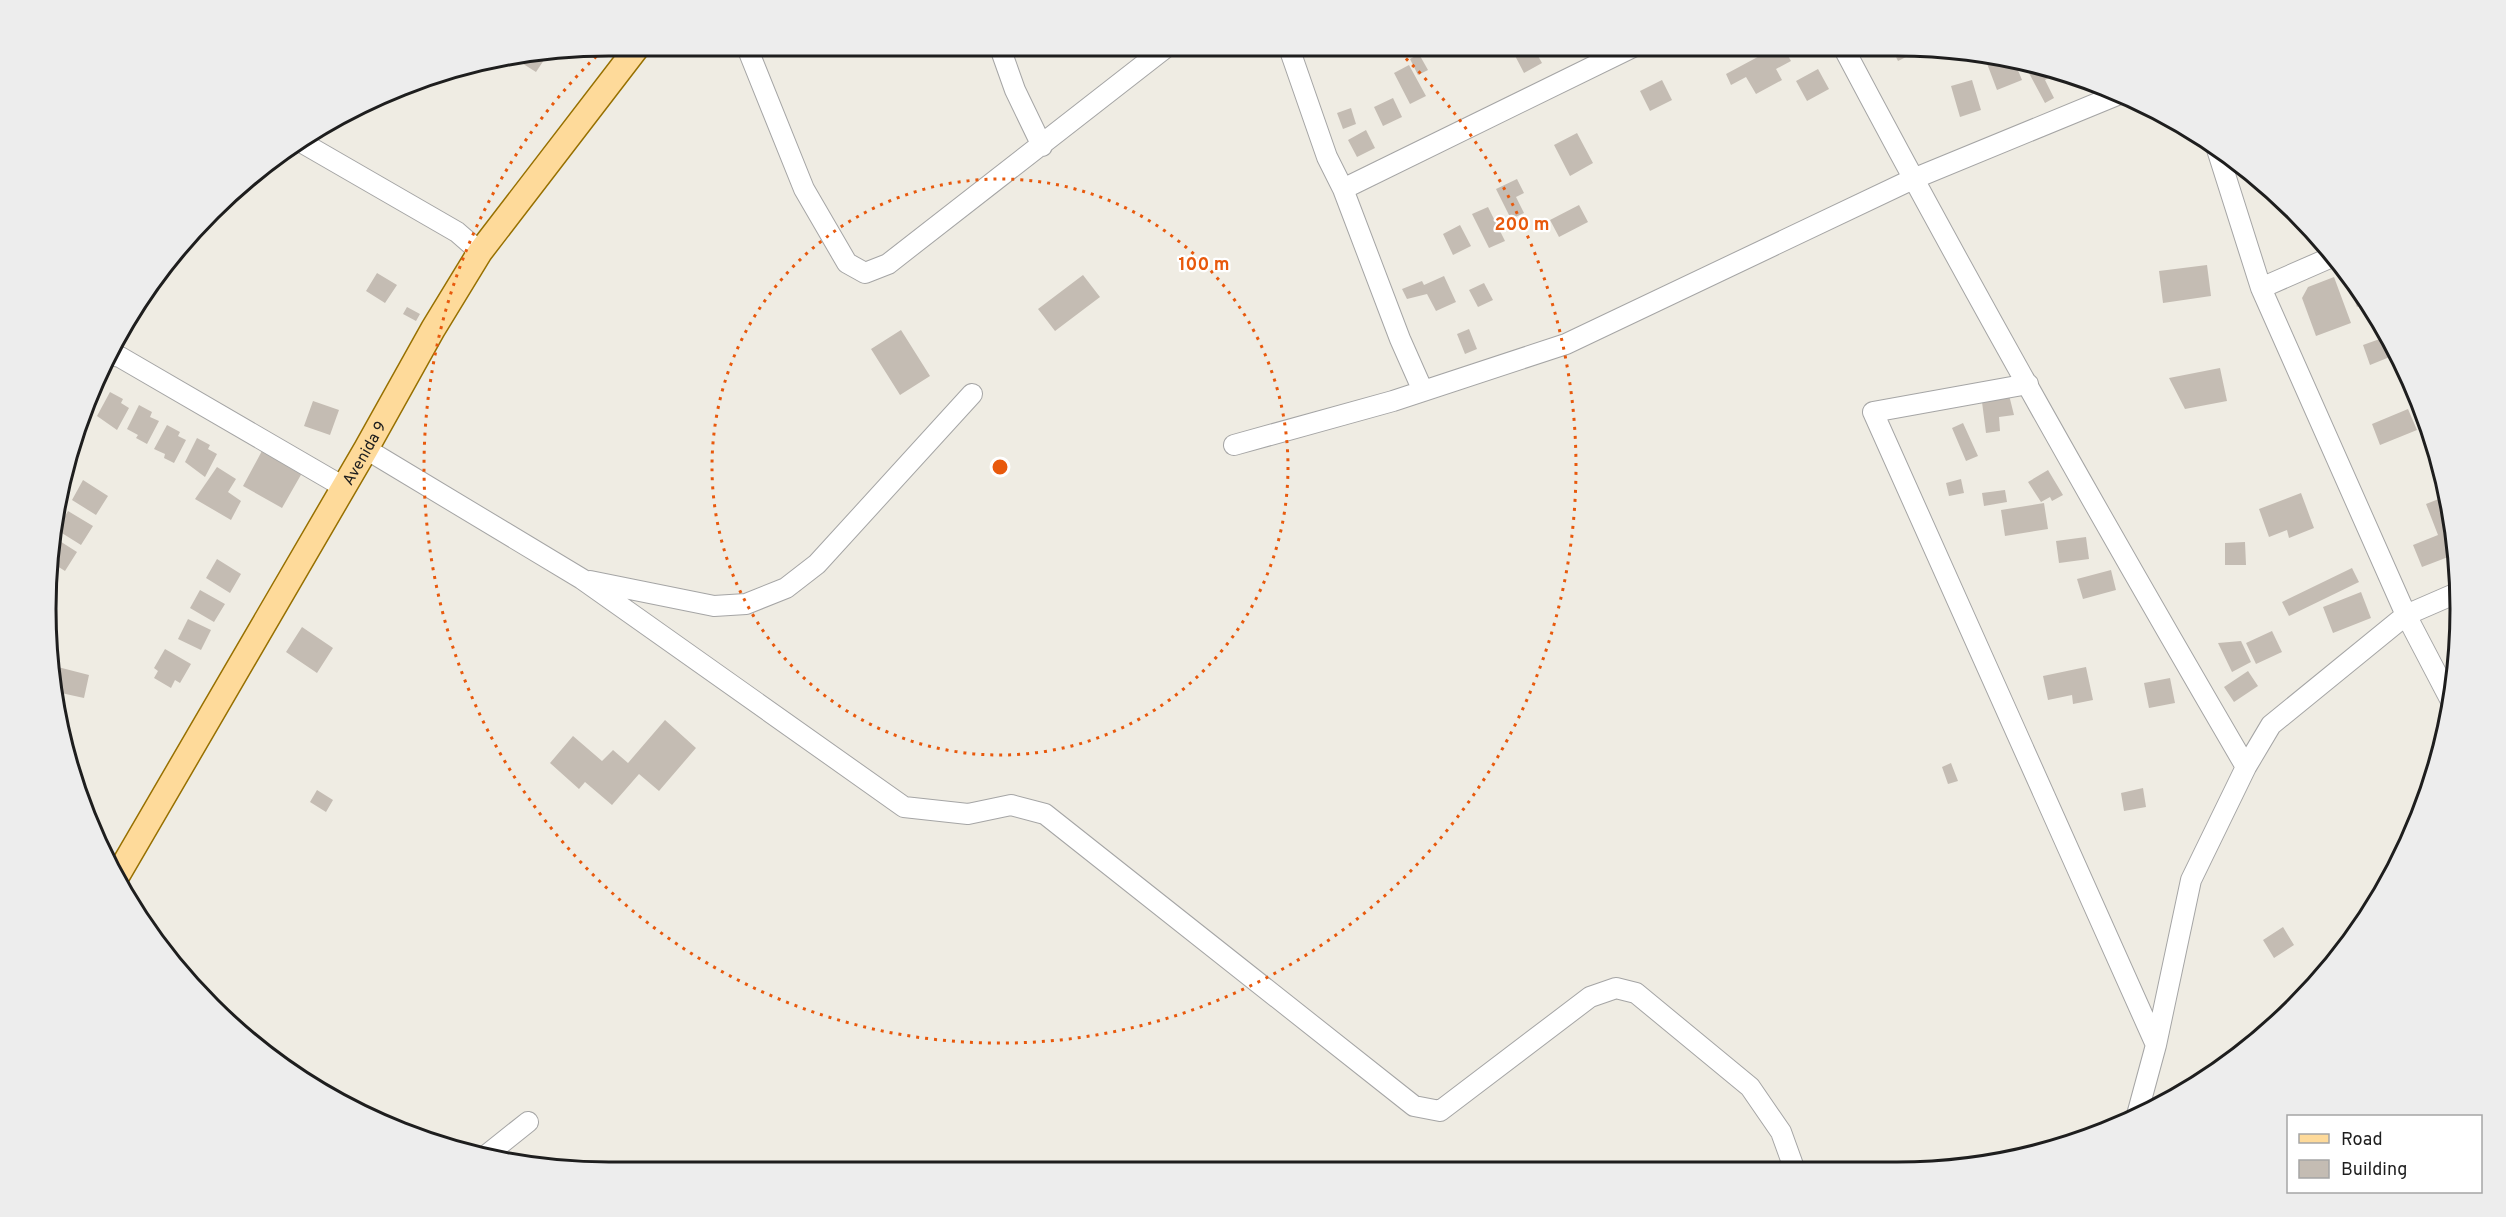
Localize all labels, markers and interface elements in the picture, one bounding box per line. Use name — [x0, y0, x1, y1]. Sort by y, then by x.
text: 200 m — [1494, 214, 1550, 237]
text: 100 m — [1178, 254, 1230, 277]
street label: Avenida 9 — [339, 418, 392, 490]
centre of rings — [990, 457, 1010, 477]
legend — [2287, 1115, 2482, 1193]
text: Road — [2341, 1129, 2383, 1152]
text: Building — [2341, 1159, 2407, 1182]

